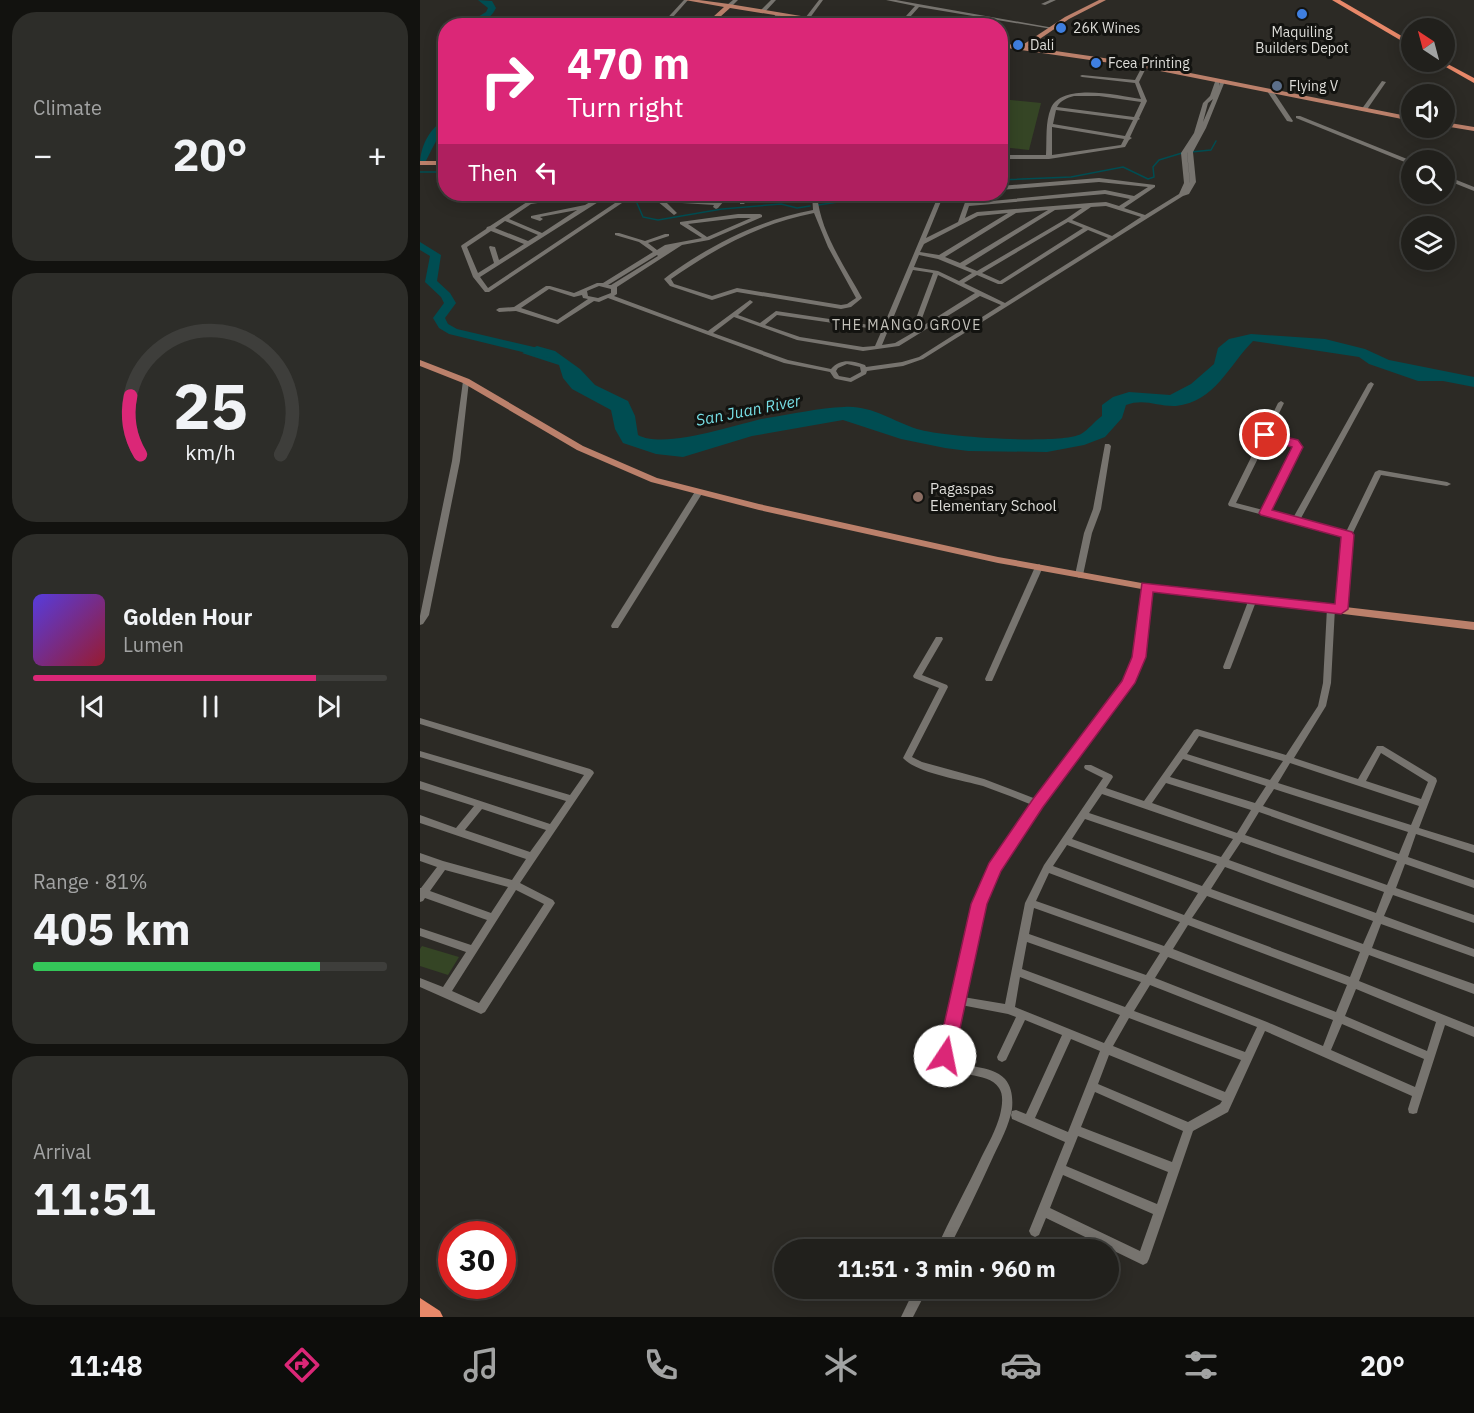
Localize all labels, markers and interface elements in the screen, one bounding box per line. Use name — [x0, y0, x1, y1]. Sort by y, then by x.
marker: Maquiling Builders Depot — [1295, 7, 1309, 21]
north arrow — [1401, 18, 1455, 72]
map controls — [1401, 18, 1455, 270]
place label: 26K Wines — [1073, 19, 1141, 37]
marker: 26K Wines — [1054, 21, 1068, 35]
place label: Maquiling Builders Depot — [1255, 23, 1349, 57]
text: 470 m — [567, 36, 690, 91]
place label: Dali — [1030, 36, 1054, 54]
marker: Dali — [1011, 38, 1025, 52]
icon: right — [468, 42, 546, 120]
place label: Fcea Printing — [1108, 54, 1190, 72]
marker: Fcea Printing — [1089, 56, 1103, 70]
place label: Flying V — [1289, 77, 1339, 95]
marker: Flying V — [1270, 79, 1284, 93]
button: sound — [1401, 84, 1455, 138]
text: Turn right — [567, 89, 684, 124]
text: Climate — [33, 94, 102, 121]
text: 20° — [172, 125, 248, 183]
text: − — [33, 133, 53, 176]
text: + — [367, 133, 387, 176]
button: search — [1401, 150, 1455, 204]
icon: left — [530, 156, 563, 189]
text: Then — [468, 158, 518, 187]
button: layers — [1401, 216, 1455, 270]
district label: THE MANGO GROVE — [832, 316, 982, 334]
text: 25 — [173, 365, 247, 446]
water label: San Juan River — [694, 390, 803, 430]
pin — [1239, 409, 1290, 460]
icon: arrive — [1248, 418, 1281, 451]
text: km/h — [185, 438, 235, 466]
place label: Pagaspas Elementary School — [930, 479, 1057, 515]
marker: Pagaspas Elementary School — [911, 490, 925, 504]
text: Golden Hour — [123, 602, 252, 631]
text: Lumen — [123, 631, 184, 658]
icon: previous — [76, 690, 109, 723]
icon: pause — [194, 690, 227, 723]
icon: next — [312, 690, 345, 723]
text: Range · 81% — [33, 868, 148, 895]
text: 405 km — [33, 899, 191, 957]
position arrow — [913, 1024, 977, 1088]
text: Arrival — [33, 1138, 91, 1165]
text: 11:51 — [33, 1169, 156, 1227]
speed limit sign: 30 — [438, 1221, 516, 1299]
text: 11:51 · 3 min · 960 m — [837, 1254, 1056, 1283]
icon: directions — [281, 1344, 323, 1386]
icon: music — [460, 1344, 502, 1386]
icon: phone — [640, 1344, 682, 1386]
icon: climate — [820, 1344, 862, 1386]
icon: car — [1000, 1344, 1042, 1386]
icon: filters — [1180, 1344, 1222, 1386]
text: 11:48 — [69, 1348, 143, 1383]
text: 20° — [1360, 1348, 1405, 1383]

